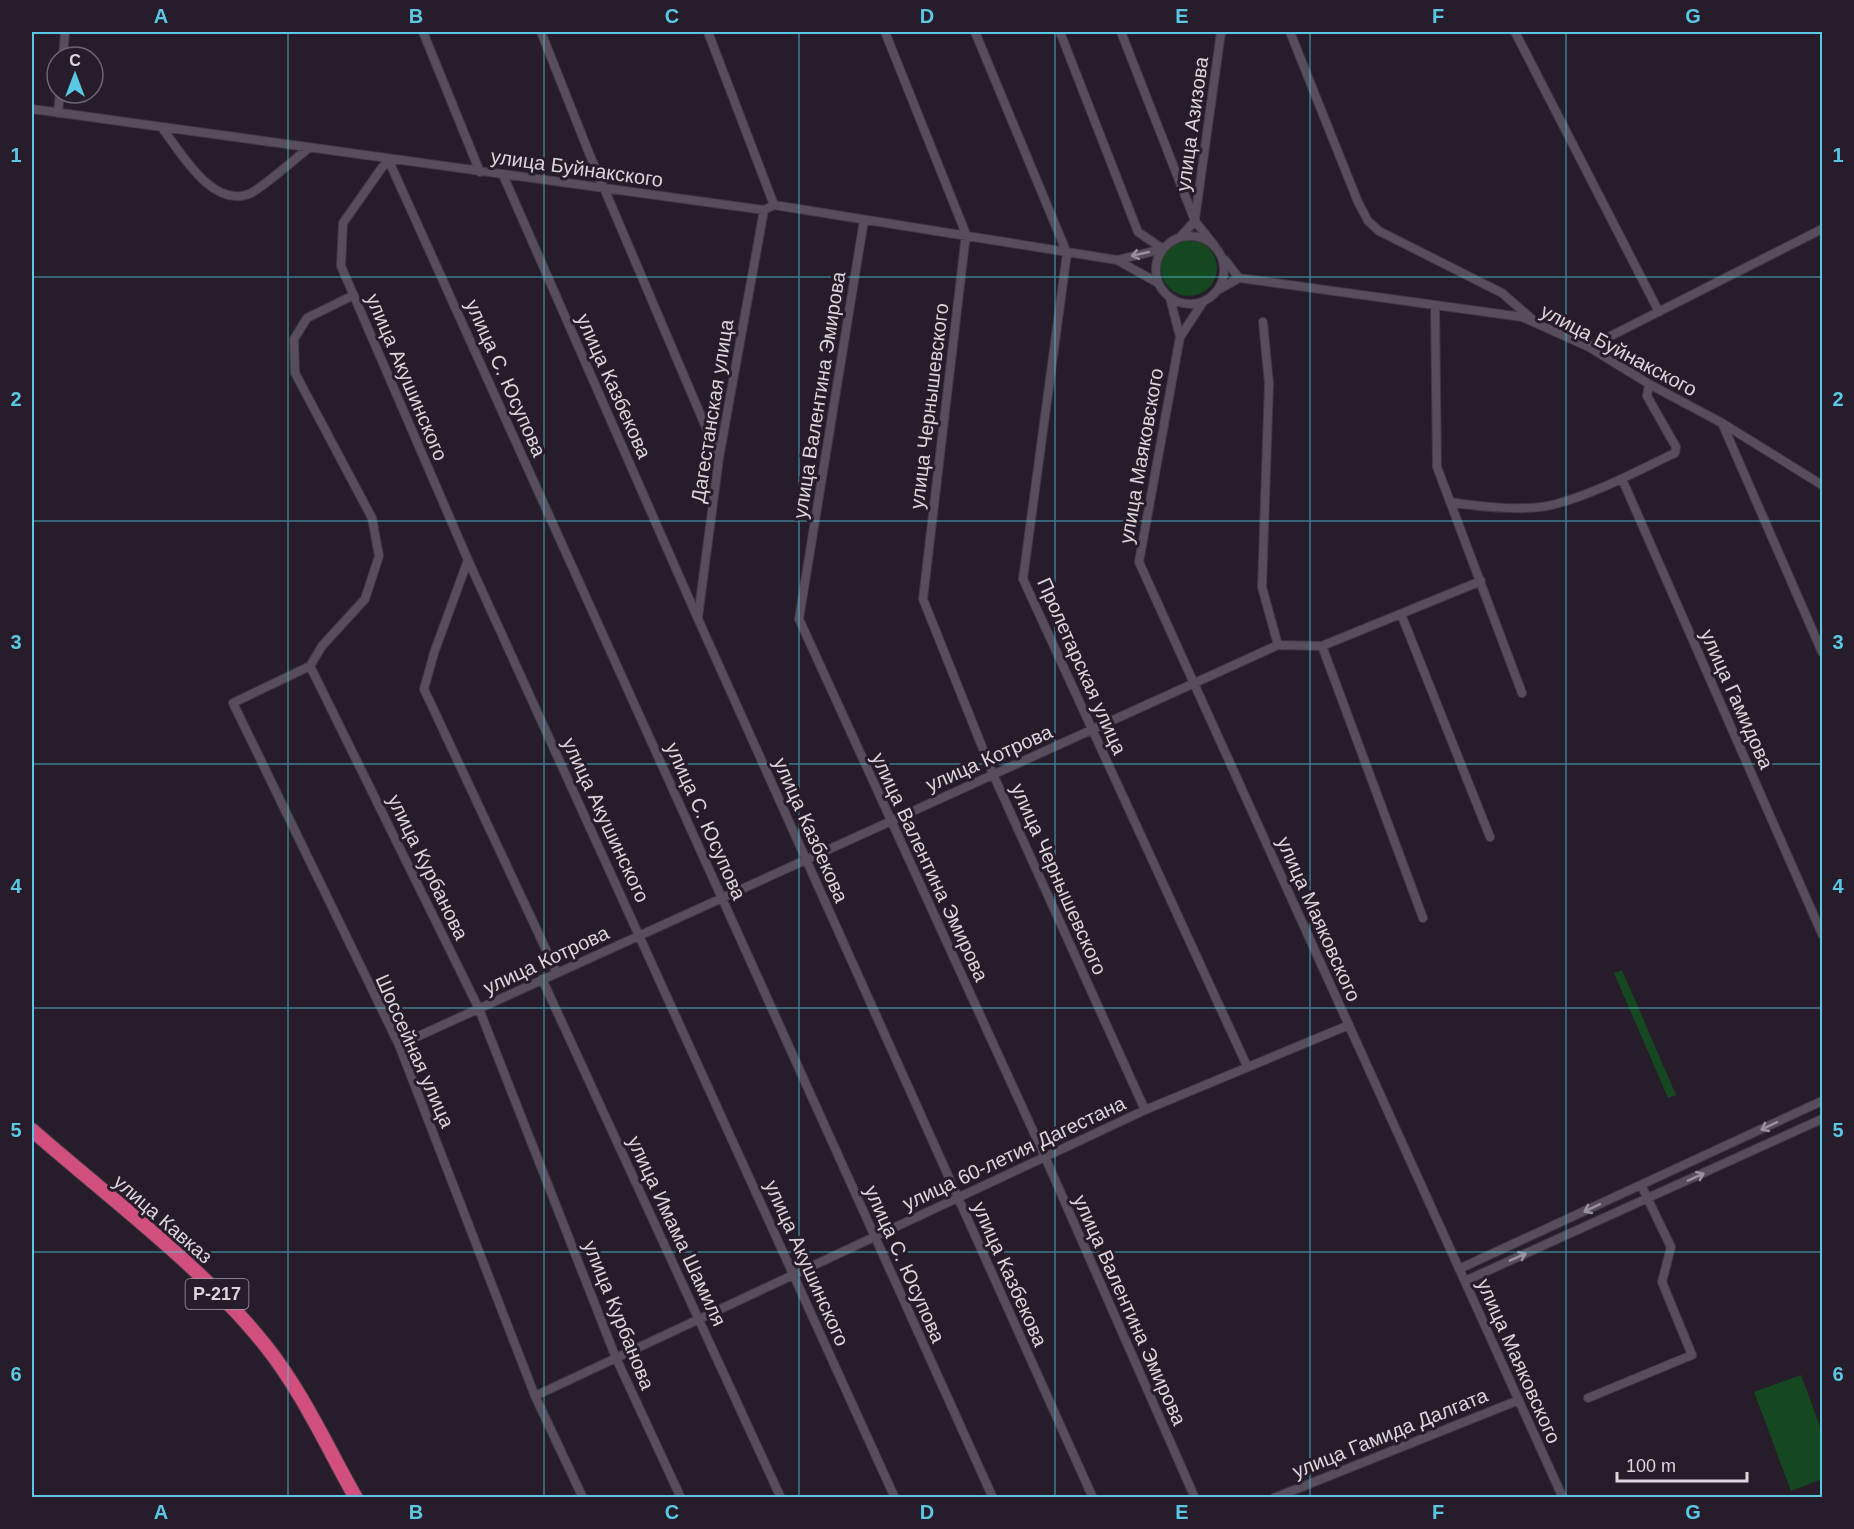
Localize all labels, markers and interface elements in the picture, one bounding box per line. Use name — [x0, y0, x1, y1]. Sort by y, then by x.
text: A — [154, 5, 168, 27]
text: B — [409, 5, 423, 27]
text: C — [665, 5, 679, 27]
text: D — [920, 5, 934, 27]
text: E — [1175, 5, 1189, 27]
text: F — [1432, 5, 1444, 27]
text: G — [1685, 5, 1701, 27]
north arrow — [45, 45, 105, 105]
text: С — [69, 52, 81, 69]
street label: улица Азизова — [1172, 54, 1212, 193]
text: 1 — [10, 144, 22, 166]
text: 1 — [1832, 144, 1844, 166]
street label: улица Буйнакского — [490, 145, 664, 191]
one-way arrow — [1131, 249, 1150, 261]
street label: улица Валентина Эмирова — [789, 269, 850, 520]
street label: улица Акушинского — [362, 290, 452, 464]
street label: улица С. Юсупова — [461, 296, 551, 461]
street label: улица Буйнакского — [1537, 300, 1701, 400]
street label: улица Чернышевского — [905, 302, 953, 510]
street label: улица Казбекова — [572, 310, 656, 463]
street label: Дагестанская улица — [687, 317, 738, 504]
street label: улица Маяковского — [1115, 366, 1167, 546]
text: 2 — [10, 388, 22, 410]
text: 2 — [1832, 388, 1844, 410]
street label: Пролетарская улица — [1033, 574, 1131, 759]
street label: улица Гамидова — [1696, 626, 1778, 773]
text: 3 — [10, 631, 22, 653]
text: 3 — [1832, 631, 1844, 653]
street label: улица Котрова — [922, 720, 1056, 796]
street label: улица Акушинского — [558, 734, 654, 906]
street label: улица С. Юсупова — [661, 739, 751, 904]
street label: улица Валентина Эмирова — [867, 749, 993, 986]
street label: улица Казбекова — [769, 754, 853, 907]
street label: улица Чернышевского — [1007, 780, 1111, 978]
street label: улица Курбанова — [383, 791, 473, 944]
street label: улица Маяковского — [1273, 833, 1365, 1005]
text: 4 — [10, 875, 22, 897]
text: 4 — [1832, 875, 1844, 897]
street label: улица Котрова — [480, 921, 613, 999]
street label: Шоссейная улица — [371, 971, 459, 1132]
street label: улица 60-летия Дагестана — [899, 1091, 1130, 1214]
text: 5 — [10, 1119, 22, 1141]
text: 5 — [1832, 1119, 1844, 1141]
one-way arrow — [1761, 1121, 1779, 1132]
street label: улица Имама Шамиля — [623, 1133, 731, 1329]
street label: улица Кавказ — [109, 1170, 217, 1268]
one-way arrow — [1686, 1170, 1704, 1182]
street label: улица Акушинского — [761, 1177, 853, 1349]
street label: улица С. Юсупова — [860, 1182, 950, 1347]
street label: улица Валентина Эмирова — [1069, 1191, 1191, 1429]
street label: улица Казбекова — [968, 1198, 1052, 1351]
one-way arrow — [1584, 1202, 1602, 1214]
street label: улица Курбанова — [579, 1237, 659, 1394]
one-way arrow — [1509, 1250, 1527, 1261]
street label: улица Маяковского — [1473, 1275, 1565, 1447]
road number: Р-217 — [186, 1279, 248, 1309]
text: 6 — [10, 1363, 22, 1385]
text: 6 — [1832, 1363, 1844, 1385]
street label: улица Гамида Далгата — [1289, 1383, 1492, 1482]
scale bar — [1617, 1445, 1748, 1483]
text: 100 m — [1626, 1456, 1676, 1476]
text: A — [154, 1501, 168, 1523]
text: B — [409, 1501, 423, 1523]
text: C — [665, 1501, 679, 1523]
text: D — [920, 1501, 934, 1523]
text: E — [1175, 1501, 1189, 1523]
text: F — [1432, 1501, 1444, 1523]
text: G — [1685, 1501, 1701, 1523]

